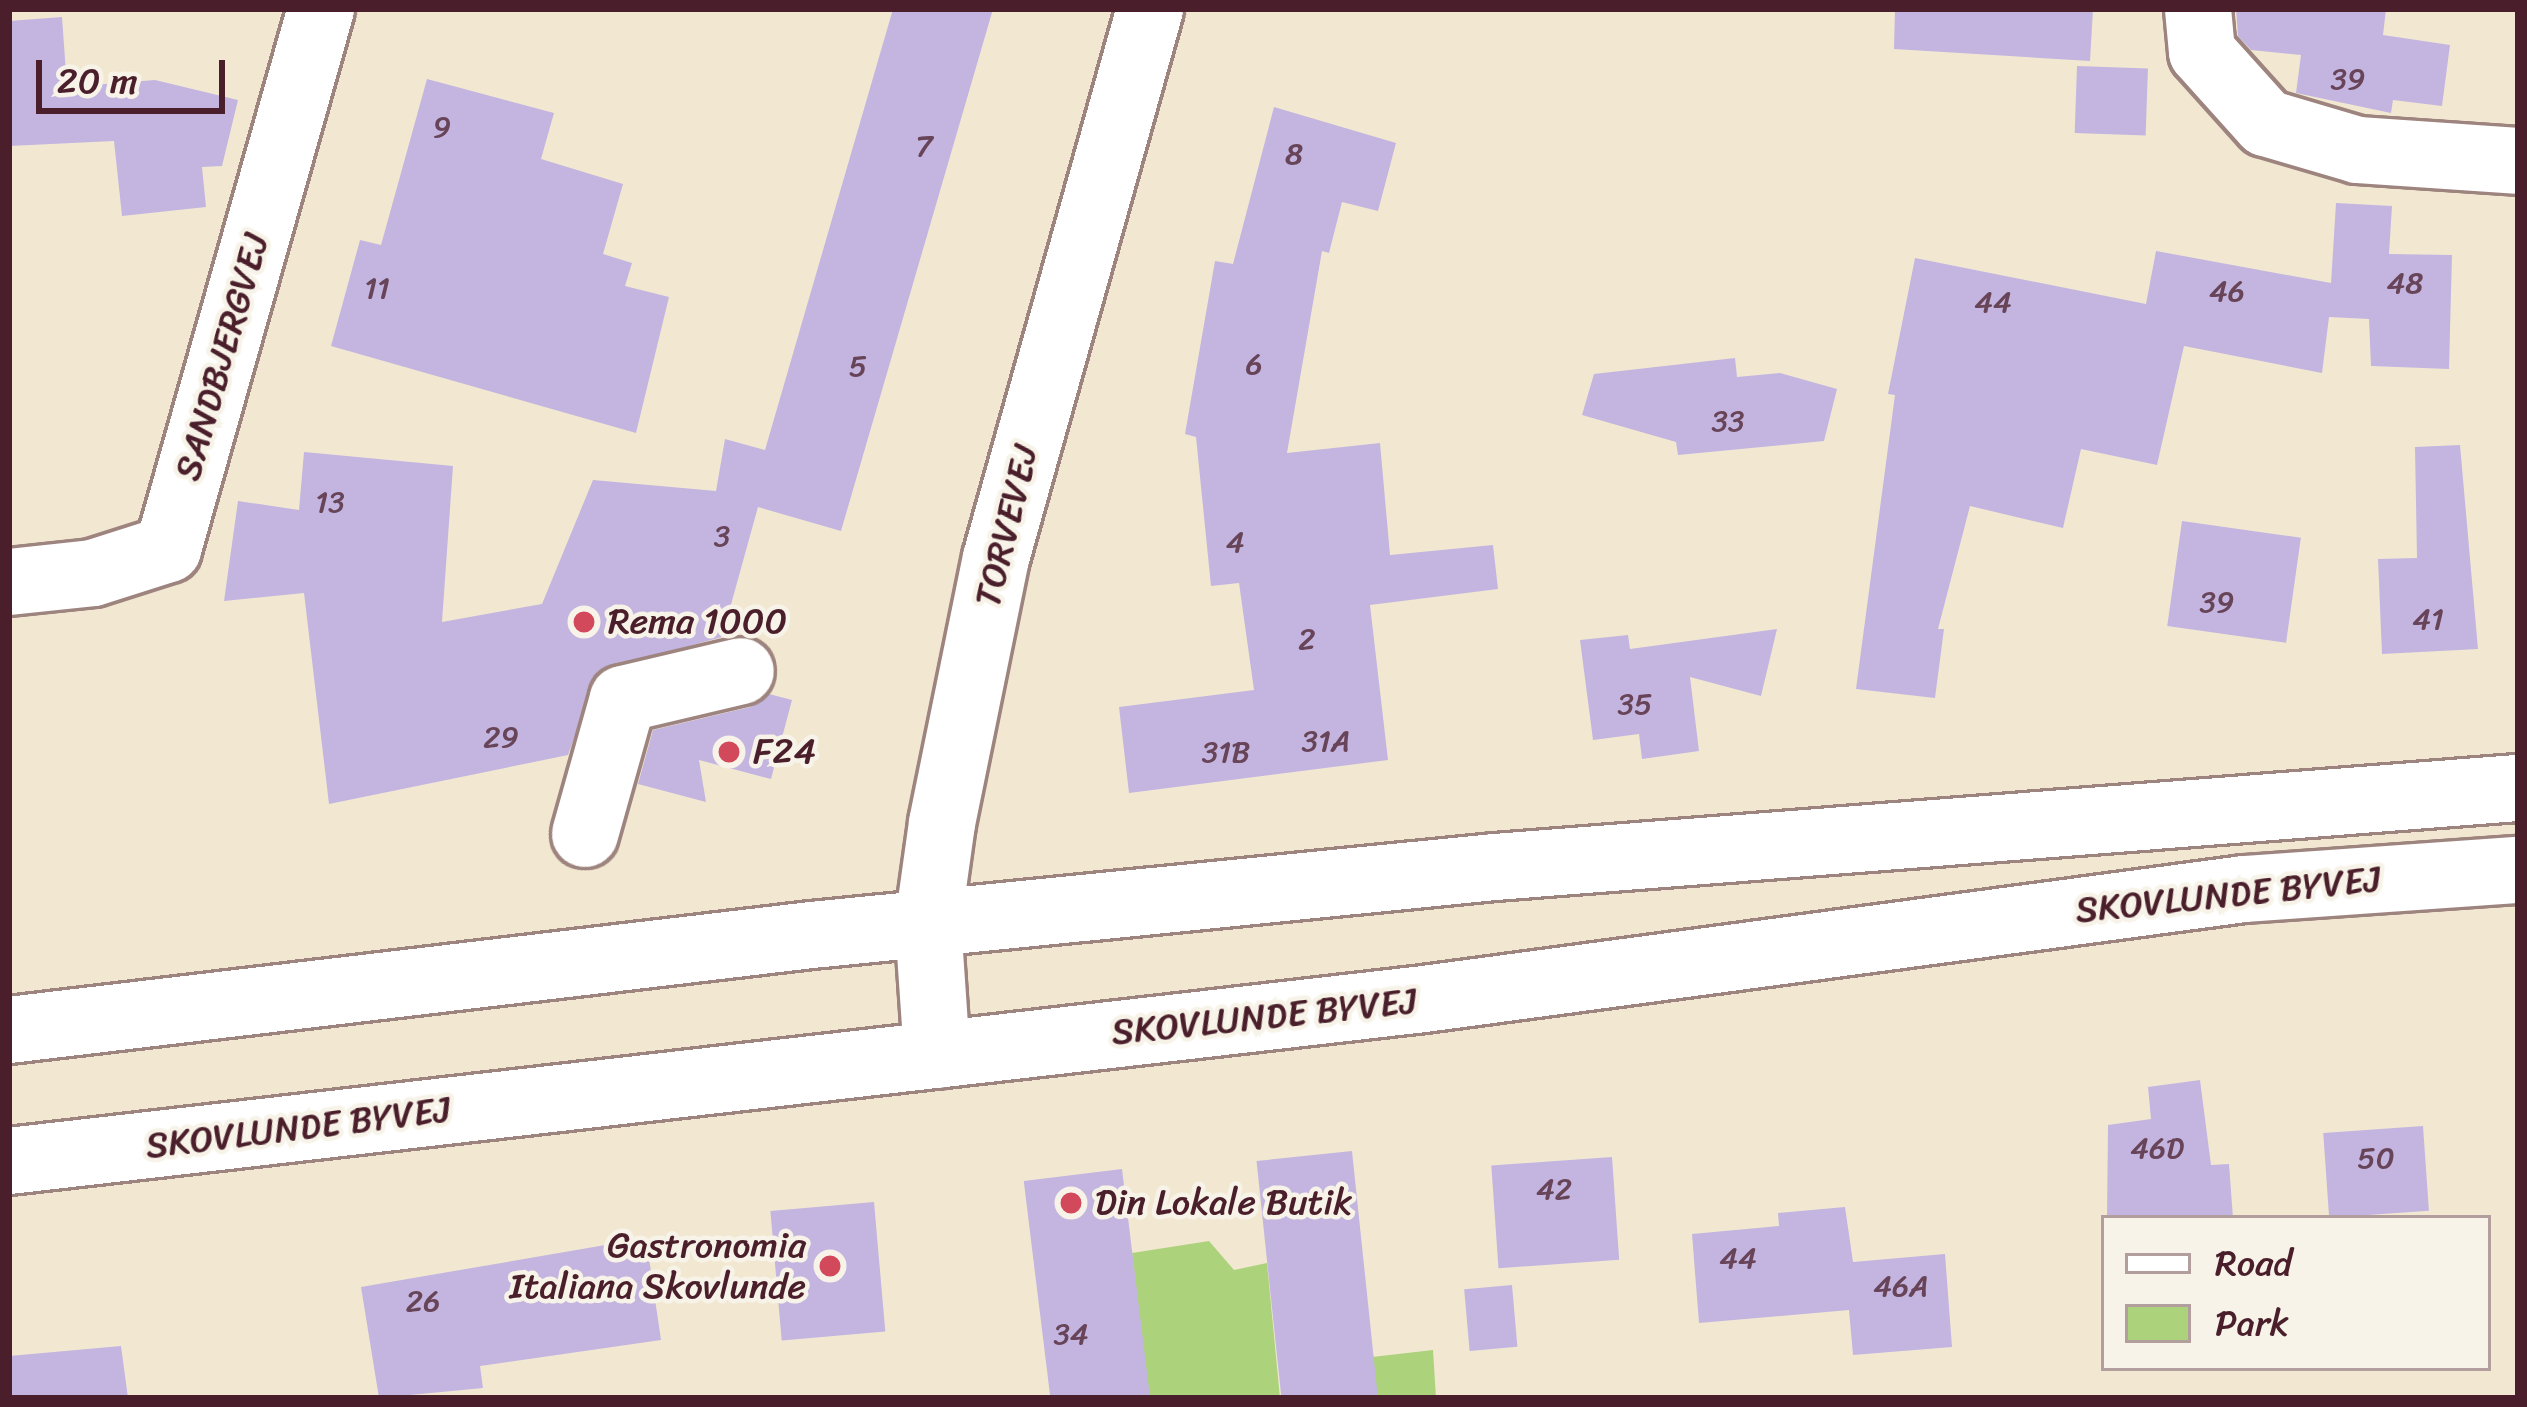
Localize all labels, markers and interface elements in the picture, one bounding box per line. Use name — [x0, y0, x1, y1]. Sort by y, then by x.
scale bar — [42, 36, 231, 110]
text: 20 m — [57, 49, 138, 113]
house number: 39 — [2331, 61, 2365, 97]
house number: 9 — [433, 109, 451, 145]
house number: 7 — [915, 128, 933, 164]
house number: 8 — [1285, 136, 1303, 172]
street label: SANDBJERGVEJ — [166, 229, 278, 485]
house number: 48 — [2387, 265, 2423, 301]
house number: 11 — [364, 270, 390, 306]
house number: 46 — [2209, 273, 2245, 309]
house number: 44 — [1974, 284, 2012, 320]
house number: 6 — [1245, 346, 1263, 382]
house number: 5 — [849, 348, 867, 384]
house number: 33 — [1712, 403, 1744, 439]
street label: TORVEVEJ — [966, 441, 1048, 611]
house number: 13 — [315, 484, 345, 520]
house number: 3 — [714, 518, 730, 554]
house number: 4 — [1226, 524, 1244, 560]
house number: 39 — [2200, 584, 2234, 620]
place label: Rema 1000 — [608, 600, 787, 644]
house number: 41 — [2412, 601, 2444, 637]
marker: Rema 1000 — [571, 609, 597, 635]
house number: 2 — [1298, 621, 1316, 657]
house number: 35 — [1618, 686, 1652, 722]
house number: 29 — [483, 719, 519, 755]
house number: 31A — [1301, 723, 1351, 759]
place label: F24 — [753, 730, 816, 774]
house number: 31B — [1202, 734, 1250, 770]
marker: F24 — [716, 739, 742, 765]
street label: SKOVLUNDE BYVEJ — [2073, 857, 2383, 933]
street label: SKOVLUNDE BYVEJ — [1109, 979, 1419, 1055]
street label: SKOVLUNDE BYVEJ — [143, 1088, 453, 1168]
house number: 46D — [2130, 1130, 2184, 1166]
house number: 50 — [2357, 1140, 2395, 1176]
house number: 42 — [1536, 1171, 1572, 1207]
place label: Din Lokale Butik — [1095, 1181, 1351, 1225]
marker: Din Lokale Butik — [1058, 1190, 1084, 1216]
legend — [2101, 1215, 2491, 1371]
place label: Gastronomia Italiana Skovlunde — [511, 1223, 806, 1308]
text: Road — [2215, 1231, 2292, 1295]
house number: 44 — [1719, 1240, 1757, 1276]
marker: Gastronomia Italiana Skovlunde — [817, 1253, 843, 1279]
house number: 46A — [1873, 1268, 1929, 1304]
house number: 26 — [406, 1283, 440, 1319]
text: Park — [2215, 1291, 2289, 1355]
house number: 34 — [1053, 1316, 1089, 1352]

